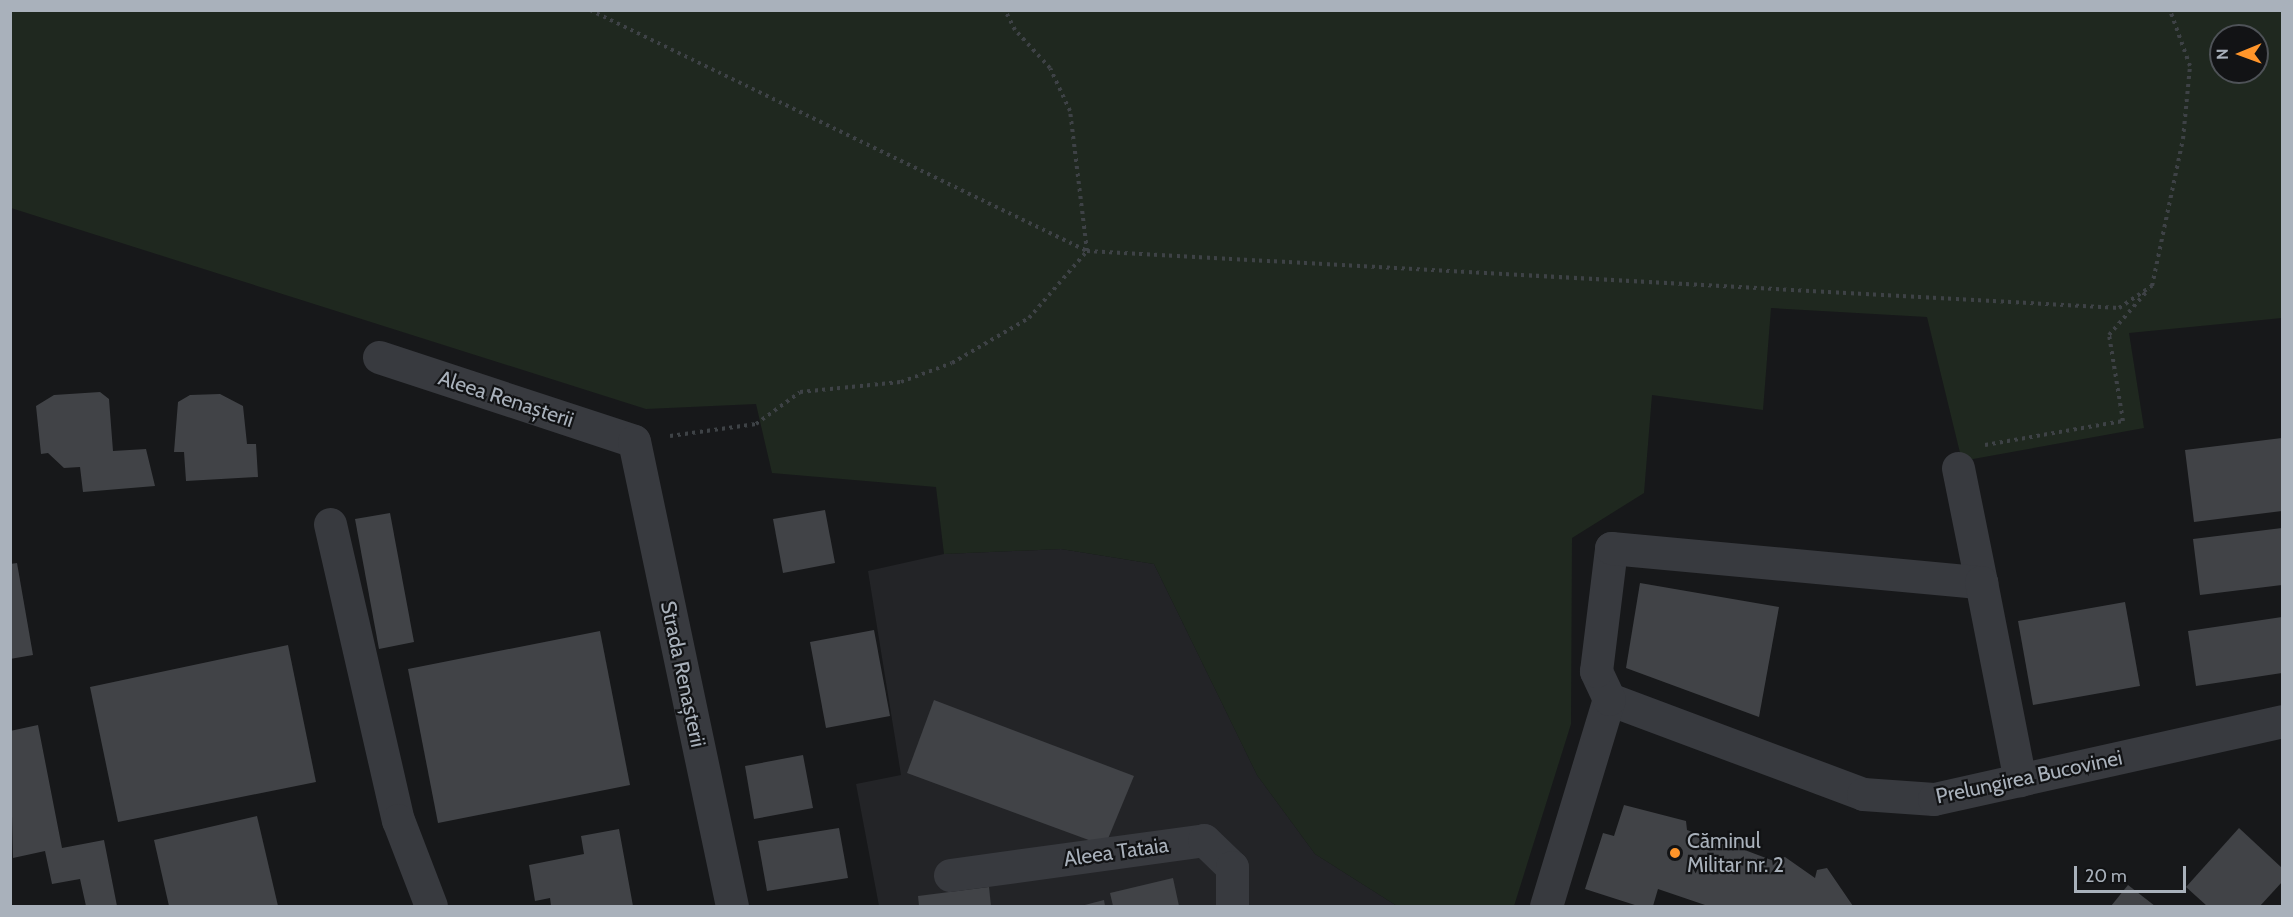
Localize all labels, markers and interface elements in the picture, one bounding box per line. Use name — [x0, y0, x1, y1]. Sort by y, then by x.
north arrow — [2209, 24, 2269, 84]
text: N — [2213, 48, 2232, 60]
street label: Aleea Renașterii — [435, 365, 577, 433]
street label: Strada Renașterii — [655, 599, 711, 749]
street label: Prelungirea Bucovinei — [1934, 745, 2124, 809]
place label: Căminul Militar nr. 2 — [1687, 828, 1784, 878]
street label: Aleea Tataia — [1062, 832, 1170, 872]
marker: Căminul Militar nr. 2 — [1668, 846, 1682, 860]
scale bar — [2077, 854, 2190, 892]
text: 20 m — [2085, 865, 2127, 887]

